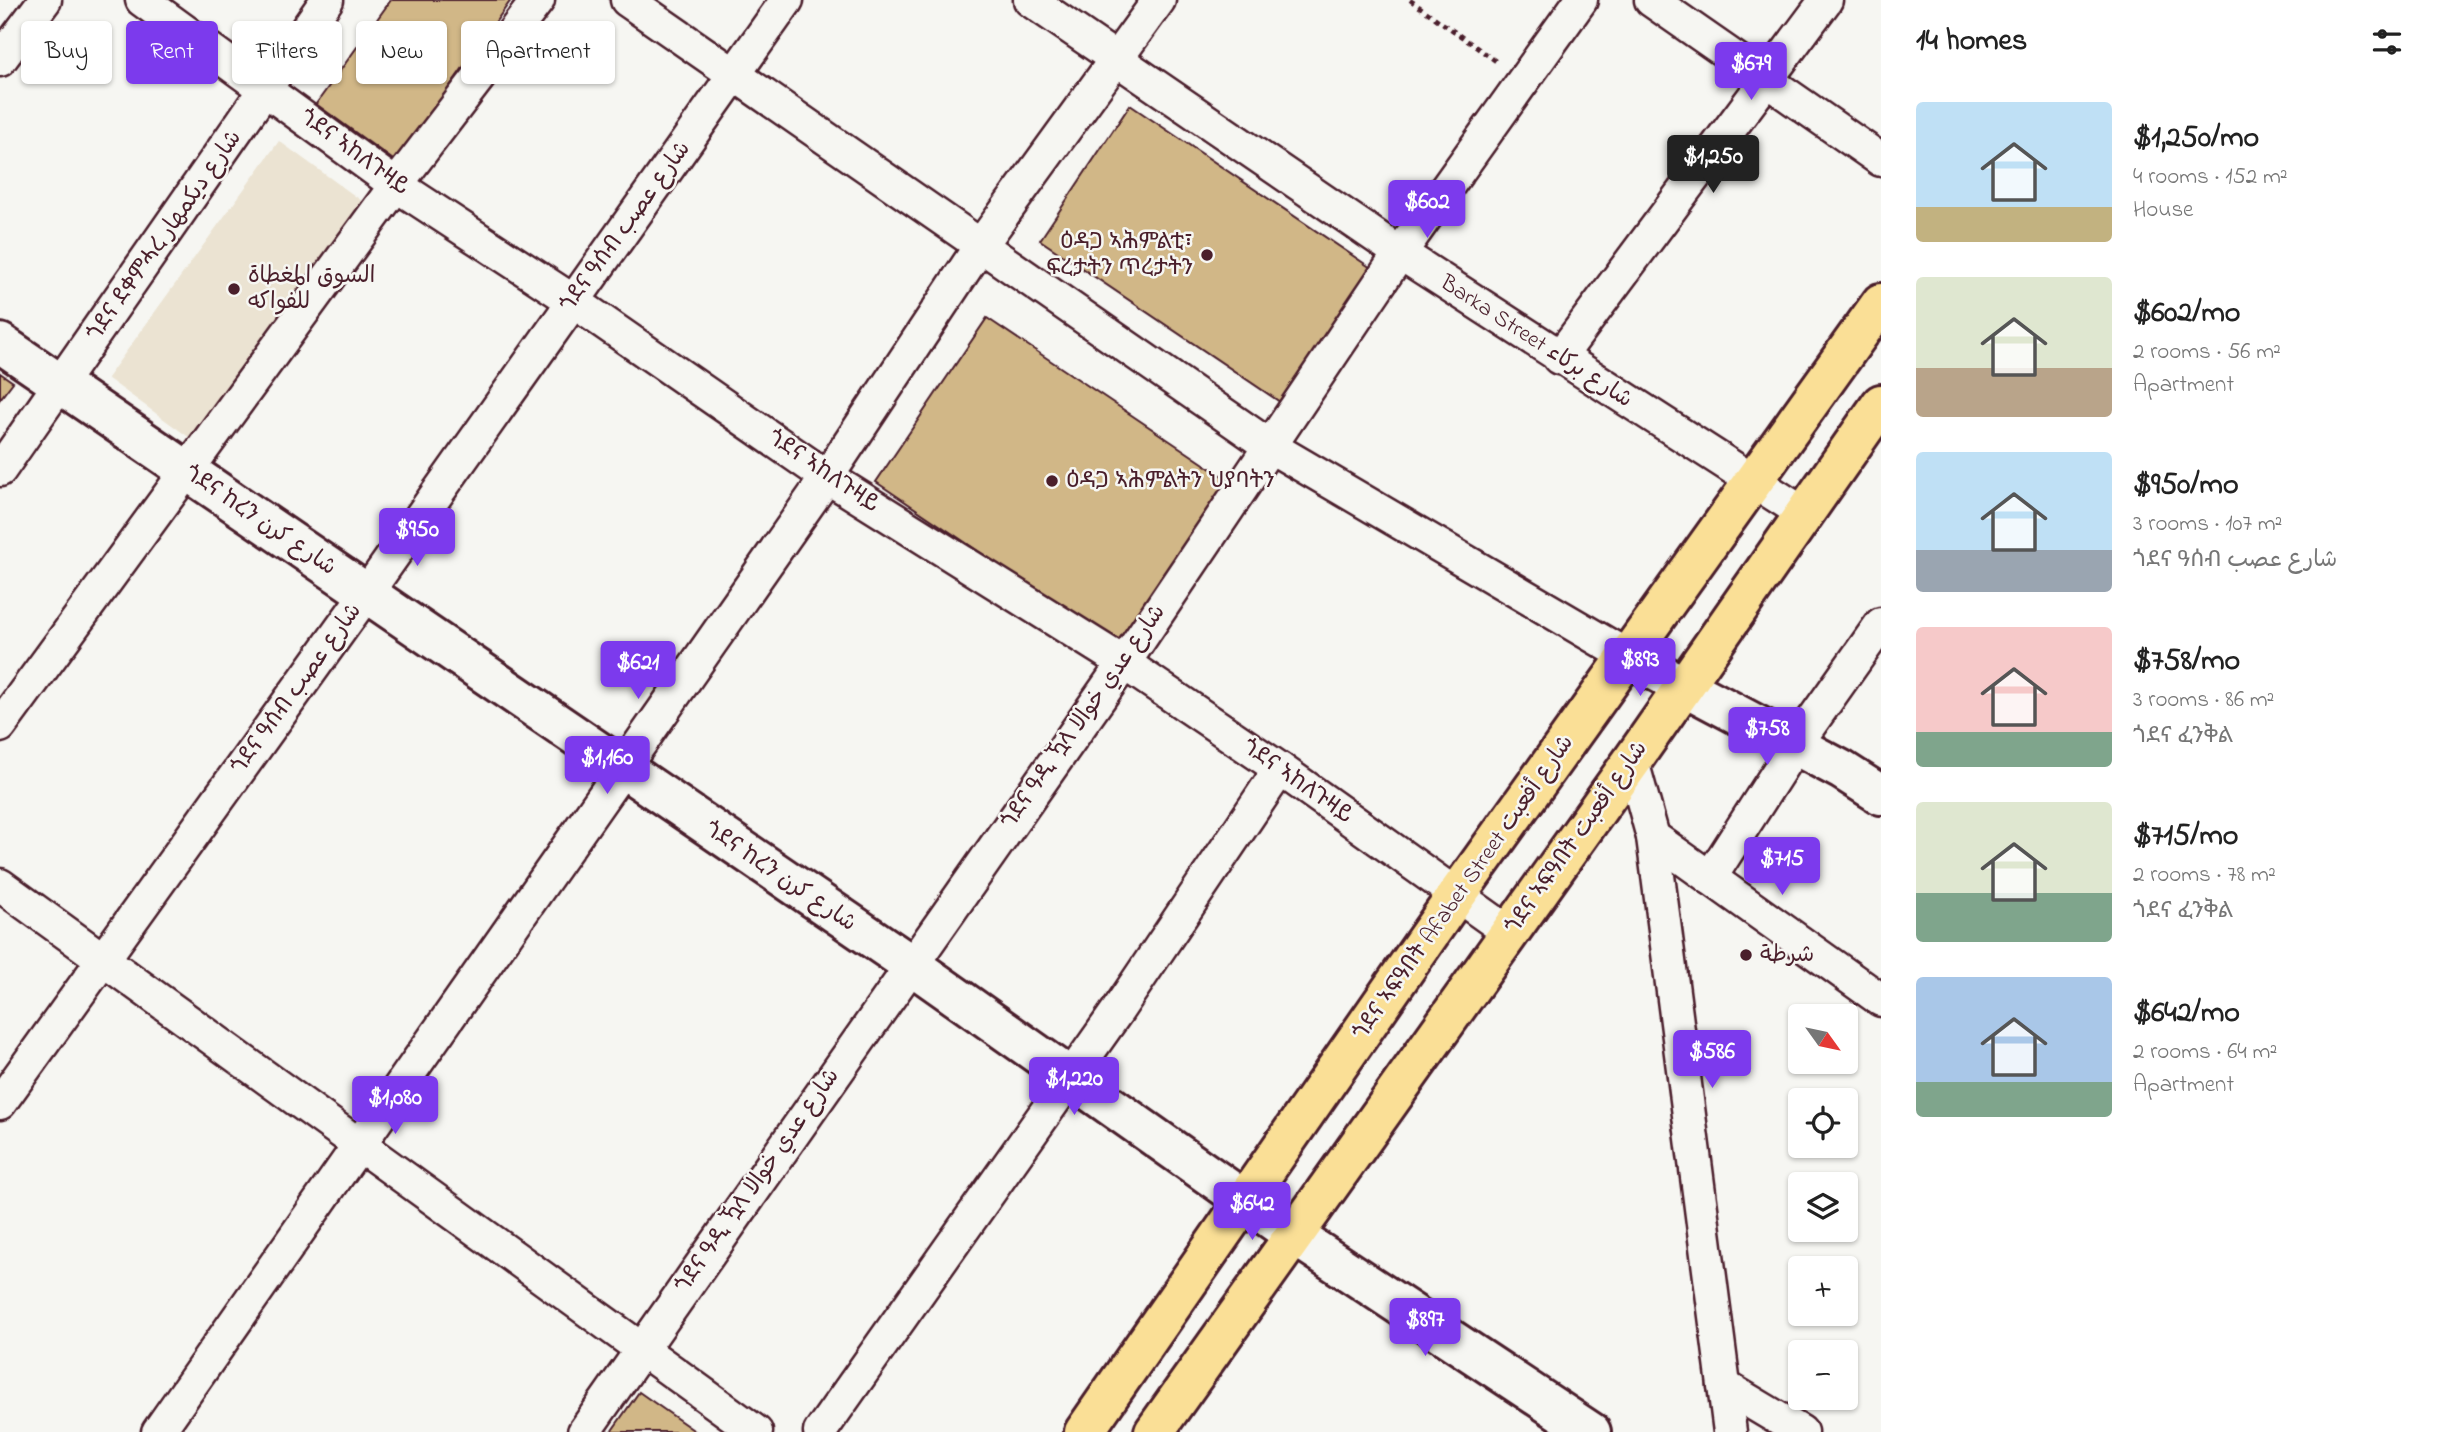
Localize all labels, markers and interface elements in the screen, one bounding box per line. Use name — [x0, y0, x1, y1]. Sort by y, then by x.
text: 14 homes — [1916, 20, 2027, 64]
chip: Buy — [21, 21, 112, 84]
chip: Rent — [126, 21, 218, 84]
chip: Filters — [232, 21, 342, 84]
chip: New — [356, 21, 447, 84]
chip: Apartment — [461, 21, 615, 84]
icon: filters — [2368, 23, 2406, 61]
pin: $679 — [1710, 42, 1792, 102]
text: $679 — [1731, 48, 1771, 81]
street label: ጎደና ኣከለጉዛይ — [292, 102, 416, 204]
text: $1,250/mo — [2133, 117, 2259, 161]
street label: ጎደና ደቀምሓረ شارع ديكمهار — [80, 124, 250, 348]
icon: home — [1972, 130, 2056, 214]
street label: ጎደና ዓሰብ شارع عصب — [553, 135, 699, 319]
pin: $1,250 — [1656, 136, 1770, 195]
text: $1,250 — [1683, 141, 1743, 174]
text: 4 rooms · 152 m² — [2133, 161, 2288, 194]
pin: $602 — [1386, 180, 1468, 240]
text: $602 — [1404, 186, 1450, 219]
text: House — [2133, 194, 2193, 227]
place label: ዕዳጋ ኣሕምልቲ፣ ፍረታትን ጥረታትን — [1046, 226, 1193, 285]
marker: ዕዳጋ ኣሕምልቲ፣ ፍረታትን ጥረታትን — [1199, 247, 1215, 263]
place label: السوق المغطاة للفواكه — [248, 260, 375, 319]
street label: Barka Street شارع بركاء — [1432, 267, 1639, 417]
marker: السوق المغطاة للفواكه — [226, 281, 242, 297]
text: $602/mo — [2133, 292, 2240, 336]
icon: home — [1972, 305, 2056, 389]
text: 2 rooms · 56 m² — [2133, 336, 2281, 369]
text: Apartment — [2133, 369, 2234, 402]
street label: ጎደና ኣከለጉዛይ — [760, 422, 886, 522]
street label: ጎደና ከረን شارع كرن — [177, 458, 343, 584]
text: $950/mo — [2133, 464, 2238, 508]
place label: ዕዳጋ ኣሕምልትን ህያባትን — [1066, 465, 1275, 498]
marker: ዕዳጋ ኣሕምልትን ህያባትን — [1044, 473, 1060, 489]
icon: home — [1972, 480, 2056, 564]
pin: $950 — [376, 508, 458, 568]
text: 3 rooms · 107 m² — [2133, 508, 2282, 541]
text: $950 — [395, 514, 439, 547]
text: ጎደና ዓሰብ شارع عصب — [2133, 544, 2337, 577]
street label: ጎደና ዓሰብ شارع عصب — [224, 597, 370, 781]
street label: ጎደና ዓዲ ዃላ شارع عدي خوالا — [994, 598, 1174, 836]
pin: $893 — [1599, 638, 1681, 698]
text: $758/mo — [2133, 640, 2240, 684]
pin: $621 — [597, 642, 679, 701]
text: $893 — [1621, 644, 1659, 677]
text: $621 — [617, 647, 659, 680]
icon: home — [1972, 655, 2056, 739]
text: 3 rooms · 86 m² — [2133, 684, 2274, 717]
pin: $758 — [1726, 708, 1808, 767]
text: $758 — [1744, 713, 1790, 746]
text: ጎደና ፈንቅል — [2133, 720, 2233, 753]
street label: ጎደና ኣፍዓበት Afabet Street شارع أفعبت — [1345, 729, 1583, 1047]
street label: ጎደና ኣከለጉዛይ — [1235, 731, 1359, 833]
street label: ጎደና ኣፍዓበት شارع أفعبت — [1498, 735, 1656, 941]
pin: $1,160 — [550, 736, 664, 796]
text: $1,160 — [581, 742, 633, 775]
street label: ጎደና ከረን شارع كرن — [697, 814, 863, 940]
text: $715/mo — [2133, 815, 2238, 859]
icon: home — [1972, 830, 2056, 914]
pin: $715 — [1741, 838, 1823, 897]
text: $715 — [1760, 843, 1804, 876]
text: 2 rooms · 78 m² — [2133, 859, 2276, 892]
text: ጎደና ፈንቅል — [2133, 895, 2233, 928]
place label: شرطة — [1760, 939, 1814, 972]
marker: شرطة — [1738, 947, 1754, 963]
text: $642/mo — [2133, 992, 2240, 1036]
north arrow — [1788, 1004, 1858, 1074]
map controls — [1788, 1004, 1858, 1410]
icon: home — [1972, 1005, 2056, 1089]
pin: $586 — [1671, 1030, 1753, 1090]
text: $586 — [1689, 1036, 1735, 1069]
text: 2 rooms · 64 m² — [2133, 1036, 2277, 1069]
pin: $1,220 — [1017, 1058, 1131, 1117]
street label: ጎደና ዓዲ ዃላ شارع عدي خوالا — [668, 1062, 848, 1300]
text: $1,220 — [1045, 1063, 1103, 1096]
text: Apartment — [2133, 1069, 2234, 1102]
pin: $1,080 — [338, 1076, 452, 1136]
text: $1,080 — [368, 1082, 422, 1115]
button: locate — [1788, 1088, 1858, 1158]
button: layers — [1788, 1172, 1858, 1242]
pin: $642 — [1211, 1182, 1293, 1242]
text: $642 — [1230, 1188, 1274, 1221]
button: + — [1788, 1256, 1858, 1326]
pin: $897 — [1384, 1298, 1466, 1358]
text: $897 — [1406, 1304, 1444, 1337]
button: − — [1788, 1340, 1858, 1410]

